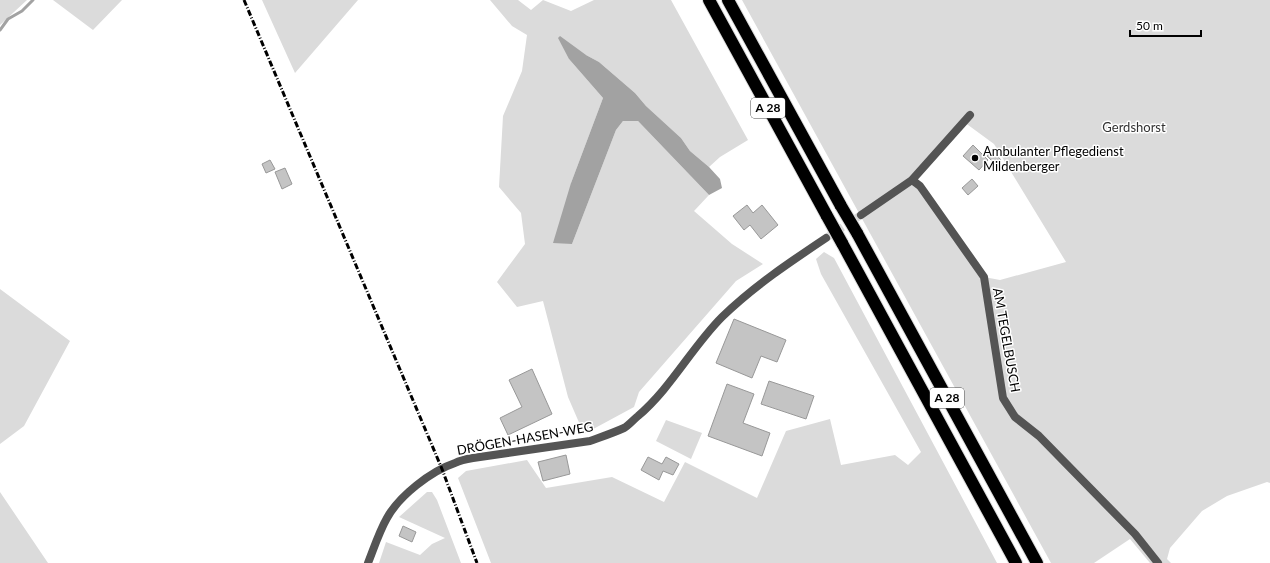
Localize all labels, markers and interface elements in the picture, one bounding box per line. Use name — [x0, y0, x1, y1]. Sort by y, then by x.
scale bar — [1130, 12, 1201, 38]
text: 50 m — [1136, 18, 1163, 33]
road number: A 28 — [751, 98, 785, 118]
park label: Gerdshorst — [1102, 119, 1166, 135]
place label: Ambulanter Pflegedienst Mildenberger — [983, 143, 1124, 174]
marker: Ambulanter Pflegedienst Mildenberger — [970, 153, 980, 163]
street label: AM TEGELBUSCH — [990, 286, 1024, 394]
road number: A 28 — [930, 388, 964, 408]
street label: DRÖGEN-HASEN-WEG — [456, 418, 594, 458]

